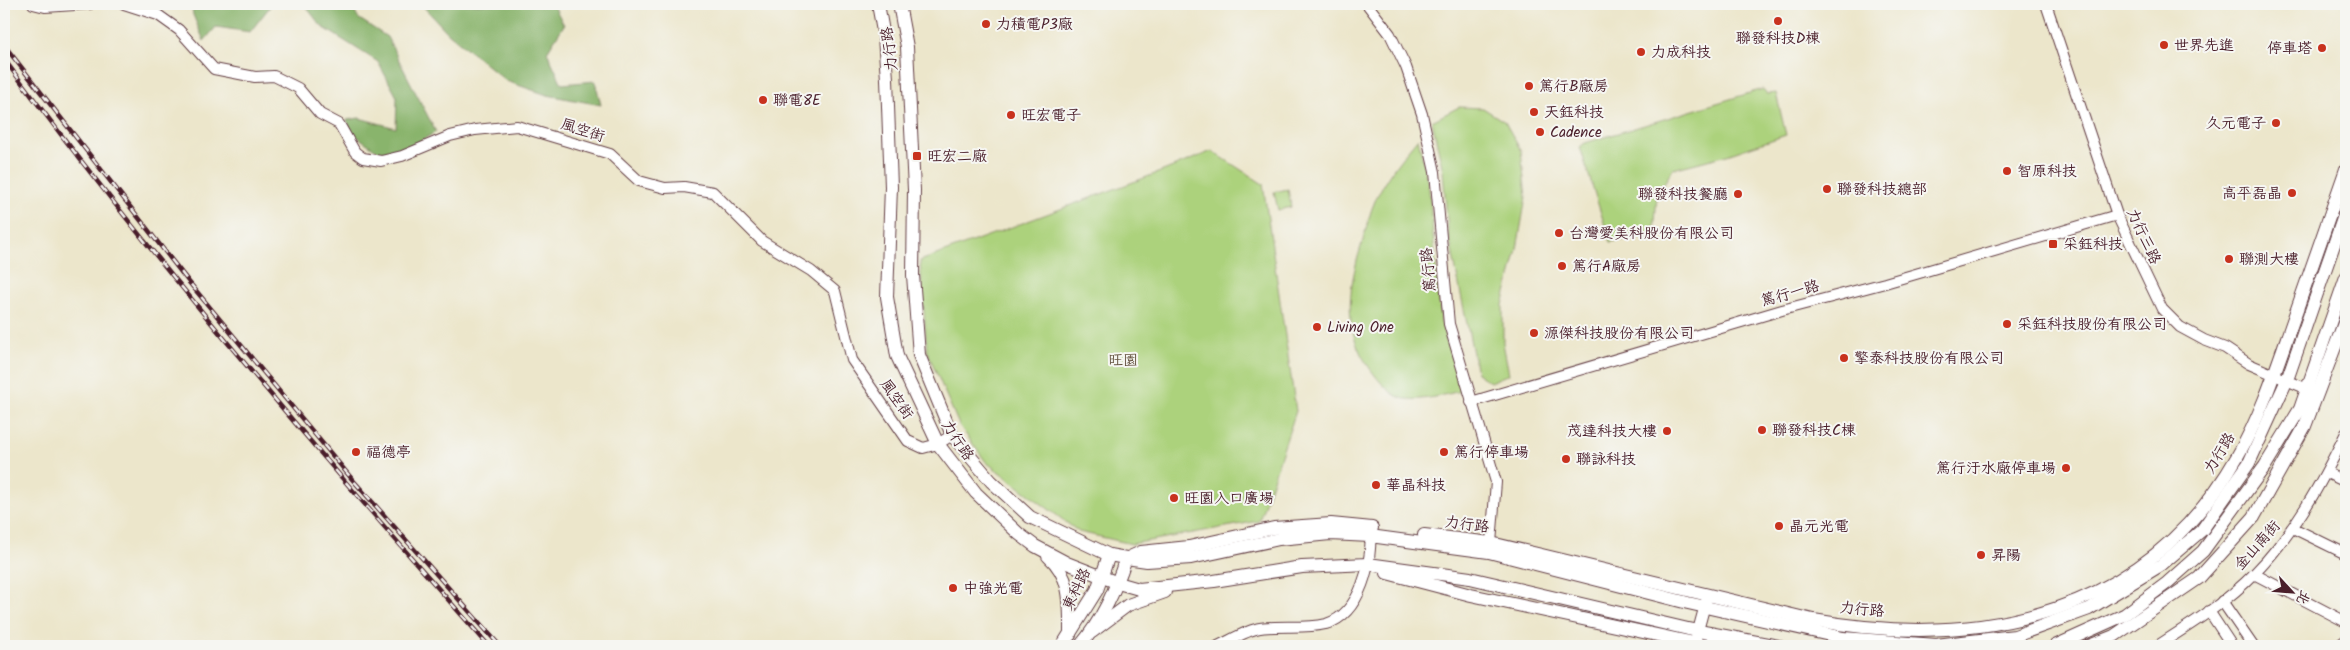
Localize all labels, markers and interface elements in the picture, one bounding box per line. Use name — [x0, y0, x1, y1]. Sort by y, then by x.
place label: 力積電P3廠 — [996, 13, 1073, 37]
marker: 聯發科技D棟 — [1772, 15, 1784, 27]
marker: 力積電P3廠 — [980, 18, 992, 30]
street label: 力行路 — [875, 25, 905, 73]
place label: 聯發科技D棟 — [1736, 27, 1820, 51]
place label: 世界先進 — [2174, 34, 2234, 58]
place label: 停車塔 — [2267, 37, 2312, 61]
marker: 世界先進 — [2158, 39, 2170, 51]
place label: 力成科技 — [1651, 41, 1711, 65]
marker: 停車塔 — [2316, 42, 2328, 54]
marker: 力成科技 — [1635, 46, 1647, 58]
place label: 篤行B廠房 — [1539, 75, 1609, 99]
marker: 篤行B廠房 — [1523, 80, 1535, 92]
place label: 聯電8E — [773, 89, 822, 113]
marker: 聯電8E — [757, 94, 769, 106]
place label: 天鈺科技 — [1544, 101, 1604, 125]
place label: 旺宏電子 — [1021, 104, 1081, 128]
marker: 天鈺科技 — [1528, 106, 1540, 118]
marker: 旺宏電子 — [1005, 109, 1017, 121]
place label: 久元電子 — [2206, 112, 2266, 136]
street label: 風空街 — [558, 113, 608, 149]
marker: 久元電子 — [2270, 117, 2282, 129]
place label: Cadence — [1550, 121, 1602, 145]
marker: Cadence — [1534, 126, 1546, 138]
place label: 旺宏二廠 — [927, 145, 987, 169]
marker: 旺宏二廠 — [911, 150, 923, 162]
place label: 智原科技 — [2017, 160, 2077, 184]
marker: 智原科技 — [2001, 165, 2013, 177]
place label: 聯發科技總部 — [1837, 178, 1927, 202]
place label: 高平磊晶 — [2222, 182, 2282, 206]
place label: 聯發科技餐廳 — [1638, 183, 1728, 207]
marker: 聯發科技總部 — [1821, 183, 1833, 195]
marker: 高平磊晶 — [2286, 187, 2298, 199]
marker: 聯發科技餐廳 — [1732, 188, 1744, 200]
street label: 力行三路 — [2120, 204, 2167, 269]
place label: 台灣愛美科股份有限公司 — [1569, 222, 1734, 246]
marker: 台灣愛美科股份有限公司 — [1553, 227, 1565, 239]
place label: 采鈺科技 — [2063, 233, 2123, 257]
marker: 采鈺科技 — [2047, 238, 2059, 250]
street label: 篤行路 — [1415, 246, 1443, 294]
place label: 聯測大樓 — [2239, 248, 2299, 272]
marker: 聯測大樓 — [2223, 253, 2235, 265]
place label: 篤行A廠房 — [1572, 255, 1641, 279]
marker: 篤行A廠房 — [1556, 260, 1568, 272]
street label: 篤行一路 — [1758, 274, 1822, 314]
place label: 采鈺科技股份有限公司 — [2017, 313, 2167, 337]
place label: Living One — [1327, 316, 1394, 340]
marker: 采鈺科技股份有限公司 — [2001, 318, 2013, 330]
marker: Living One — [1311, 321, 1323, 333]
place label: 源傑科技股份有限公司 — [1544, 322, 1694, 346]
marker: 源傑科技股份有限公司 — [1528, 327, 1540, 339]
place label: 擎泰科技股份有限公司 — [1854, 347, 2004, 371]
park label: 旺園 — [1108, 349, 1138, 373]
marker: 擎泰科技股份有限公司 — [1838, 352, 1850, 364]
street label: 風空街 — [873, 374, 919, 425]
street label: 力行路 — [935, 415, 979, 466]
place label: 聯發科技C棟 — [1772, 419, 1856, 443]
place label: 茂達科技大樓 — [1567, 420, 1657, 444]
marker: 聯發科技C棟 — [1756, 424, 1768, 436]
marker: 茂達科技大樓 — [1661, 425, 1673, 437]
street label: 力行路 — [2198, 428, 2242, 479]
place label: 福德亭 — [366, 441, 411, 465]
place label: 篤行停車場 — [1454, 441, 1529, 465]
marker: 福德亭 — [350, 446, 362, 458]
marker: 篤行停車場 — [1438, 446, 1450, 458]
place label: 聯詠科技 — [1576, 448, 1636, 472]
marker: 聯詠科技 — [1560, 453, 1572, 465]
place label: 篤行汙水廠停車場 — [1936, 457, 2056, 481]
marker: 篤行汙水廠停車場 — [2060, 462, 2072, 474]
place label: 華晶科技 — [1386, 474, 1446, 498]
marker: 華晶科技 — [1370, 479, 1382, 491]
place label: 旺園入口廣場 — [1184, 487, 1274, 511]
marker: 旺園入口廣場 — [1168, 492, 1180, 504]
street label: 力行路 — [1443, 510, 1491, 540]
place label: 晶元光電 — [1789, 515, 1849, 539]
street label: 金山南街 — [2229, 515, 2287, 576]
marker: 晶元光電 — [1773, 520, 1785, 532]
place label: 昇陽 — [1991, 544, 2021, 568]
marker: 昇陽 — [1975, 549, 1987, 561]
street label: 東科路 — [1056, 564, 1098, 615]
north arrow — [2268, 568, 2318, 618]
place label: 中強光電 — [963, 577, 1023, 601]
marker: 中強光電 — [947, 582, 959, 594]
text: 北 — [2290, 586, 2316, 608]
street label: 力行路 — [1838, 596, 1885, 624]

